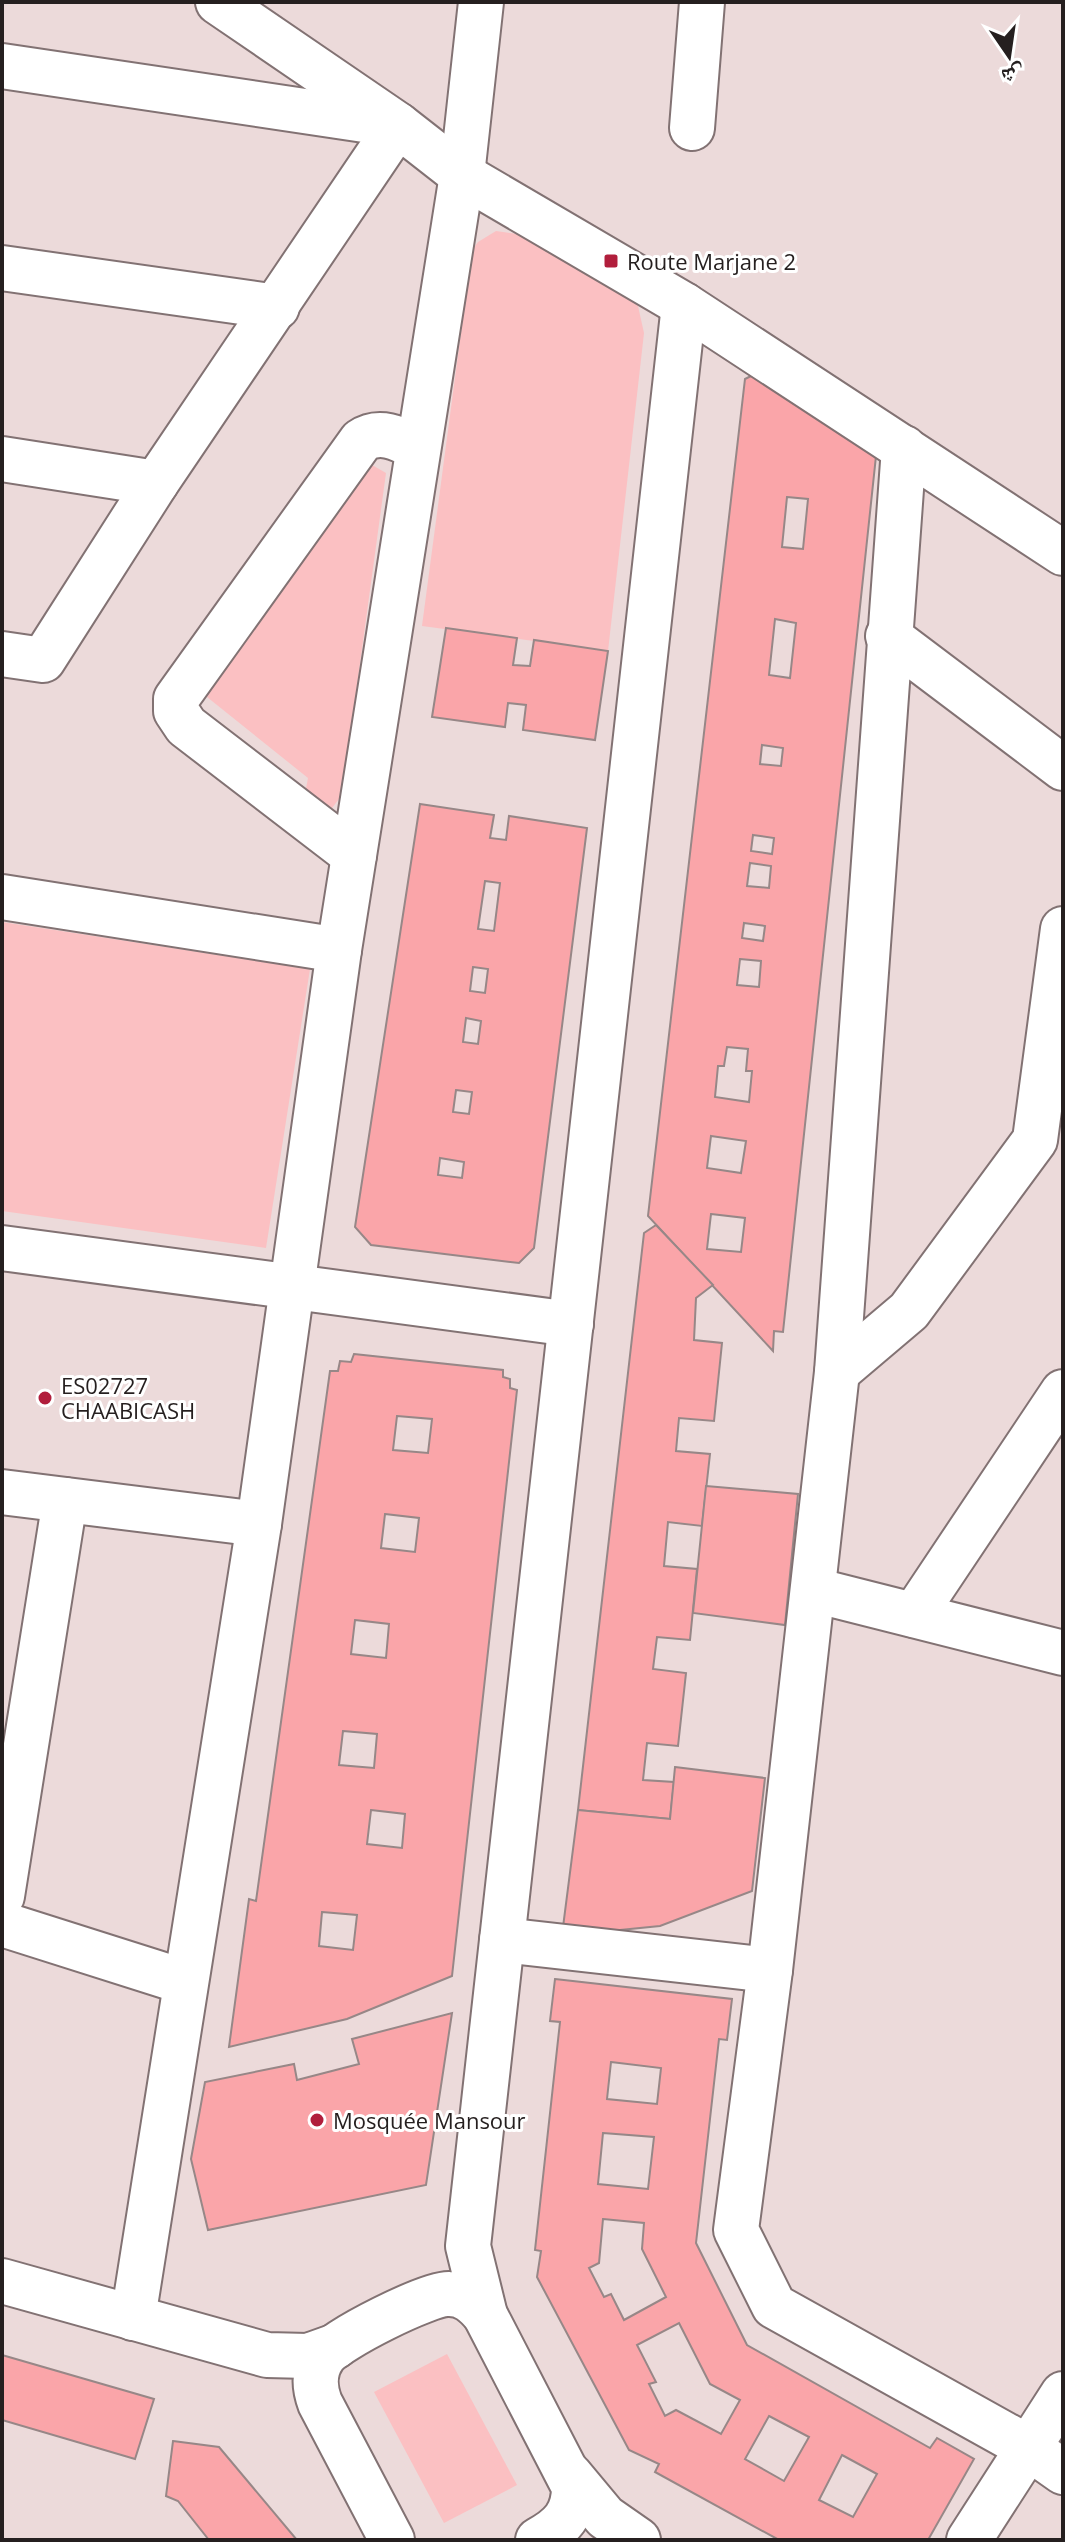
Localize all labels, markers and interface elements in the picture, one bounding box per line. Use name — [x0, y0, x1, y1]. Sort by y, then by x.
north arrow — [969, 16, 1049, 96]
text: ش — [999, 59, 1028, 94]
place label: Route Marjane 2 — [627, 246, 796, 276]
marker: Route Marjane 2 — [602, 252, 620, 270]
place label: ES02727 CHAABICASH — [61, 1370, 195, 1425]
marker: ES02727 CHAABICASH — [36, 1389, 54, 1407]
place label: Mosquée Mansour — [333, 2105, 526, 2135]
marker: Mosquée Mansour — [308, 2111, 326, 2129]

